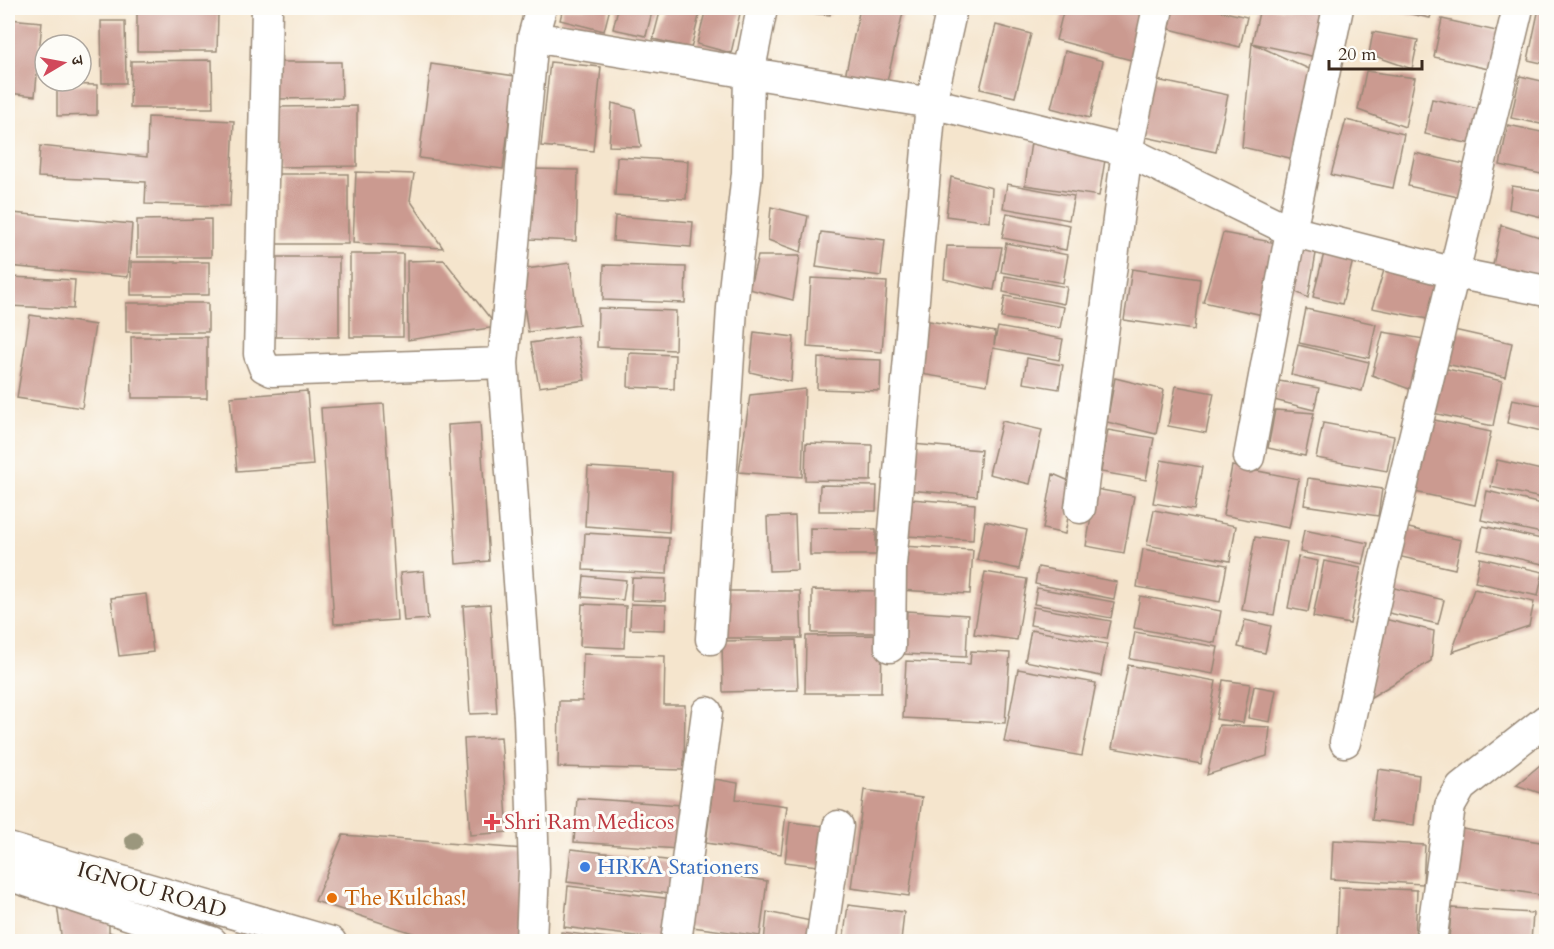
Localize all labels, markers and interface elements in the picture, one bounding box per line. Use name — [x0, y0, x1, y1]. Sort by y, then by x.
north arrow — [33, 33, 93, 93]
scale bar — [1329, 33, 1422, 71]
text: 20 m — [1338, 42, 1377, 67]
text: उ — [65, 54, 89, 68]
place label: Shri Ram Medicos — [504, 807, 674, 837]
marker: Shri Ram Medicos — [485, 815, 499, 829]
place label: HRKA Stationers — [597, 852, 759, 882]
street label: IGNOU ROAD — [74, 854, 230, 926]
marker: HRKA Stationers — [578, 860, 592, 874]
place label: The Kulchas! — [344, 883, 466, 913]
marker: The Kulchas! — [325, 891, 339, 905]

